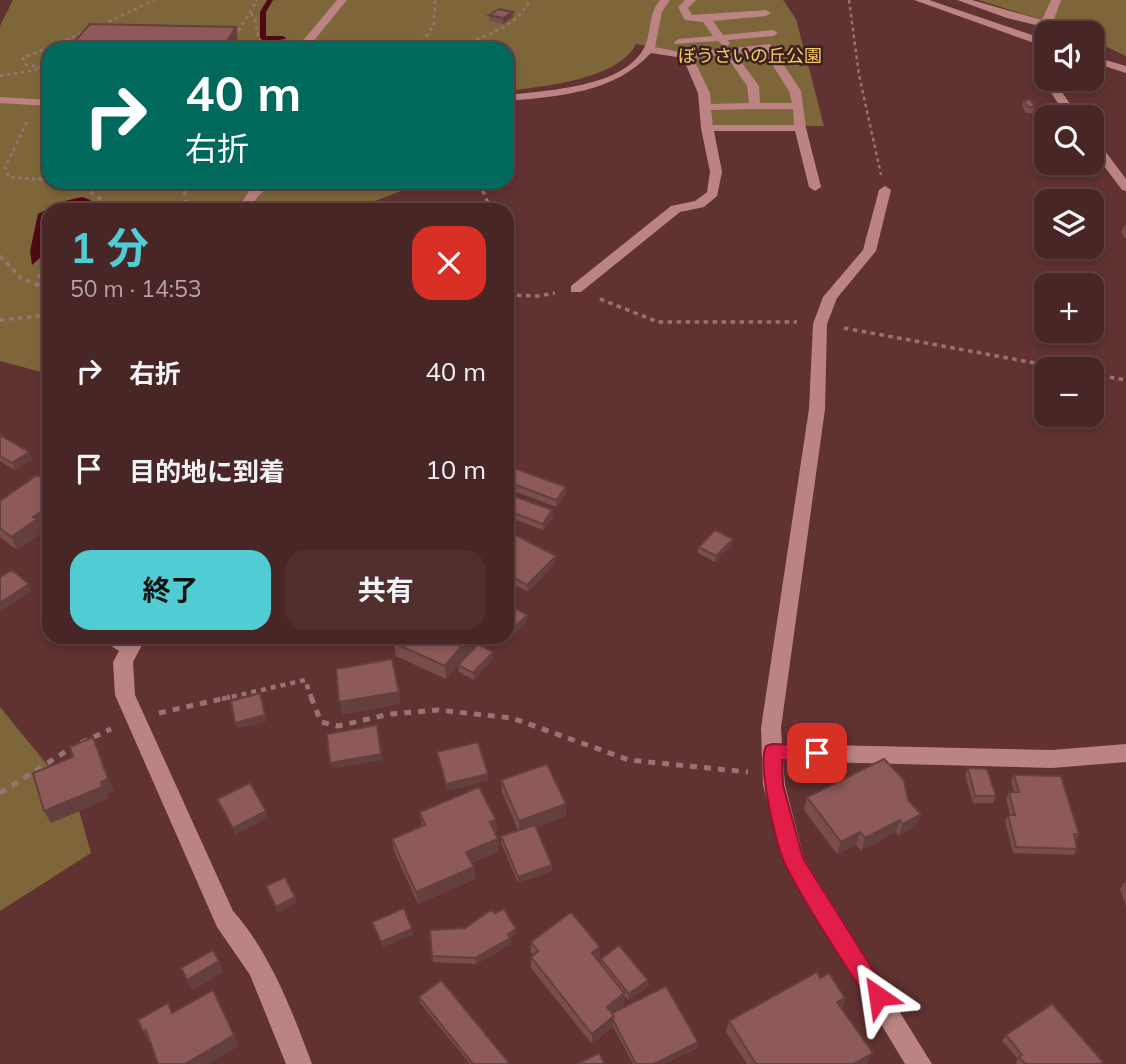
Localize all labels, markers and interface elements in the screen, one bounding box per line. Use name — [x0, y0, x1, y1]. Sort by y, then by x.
map controls — [1034, 21, 1104, 427]
button: sound — [1034, 21, 1104, 91]
park label: ぼうさいの丘公園 — [678, 44, 822, 67]
text: 40 m — [185, 62, 301, 123]
icon: right — [70, 70, 161, 161]
button: search — [1034, 105, 1104, 175]
text: 右折 — [185, 128, 249, 168]
button: layers — [1034, 189, 1104, 259]
text: 1 分 — [70, 221, 149, 274]
button: close — [412, 226, 486, 300]
button: + — [1034, 273, 1104, 343]
text: 50 m · 14:53 — [70, 274, 202, 303]
icon: right — [70, 352, 108, 390]
text: 40 m — [425, 355, 486, 388]
text: 右折 — [129, 357, 181, 390]
button: − — [1034, 357, 1104, 427]
icon: arrive — [70, 450, 108, 488]
text: 10 m — [425, 453, 486, 486]
text: 目的地に到着 — [129, 455, 285, 488]
button: 終了 — [70, 550, 271, 630]
button: 共有 — [285, 550, 486, 630]
pin — [787, 723, 847, 783]
icon: arrive — [798, 734, 836, 772]
position arrow — [841, 959, 915, 1033]

